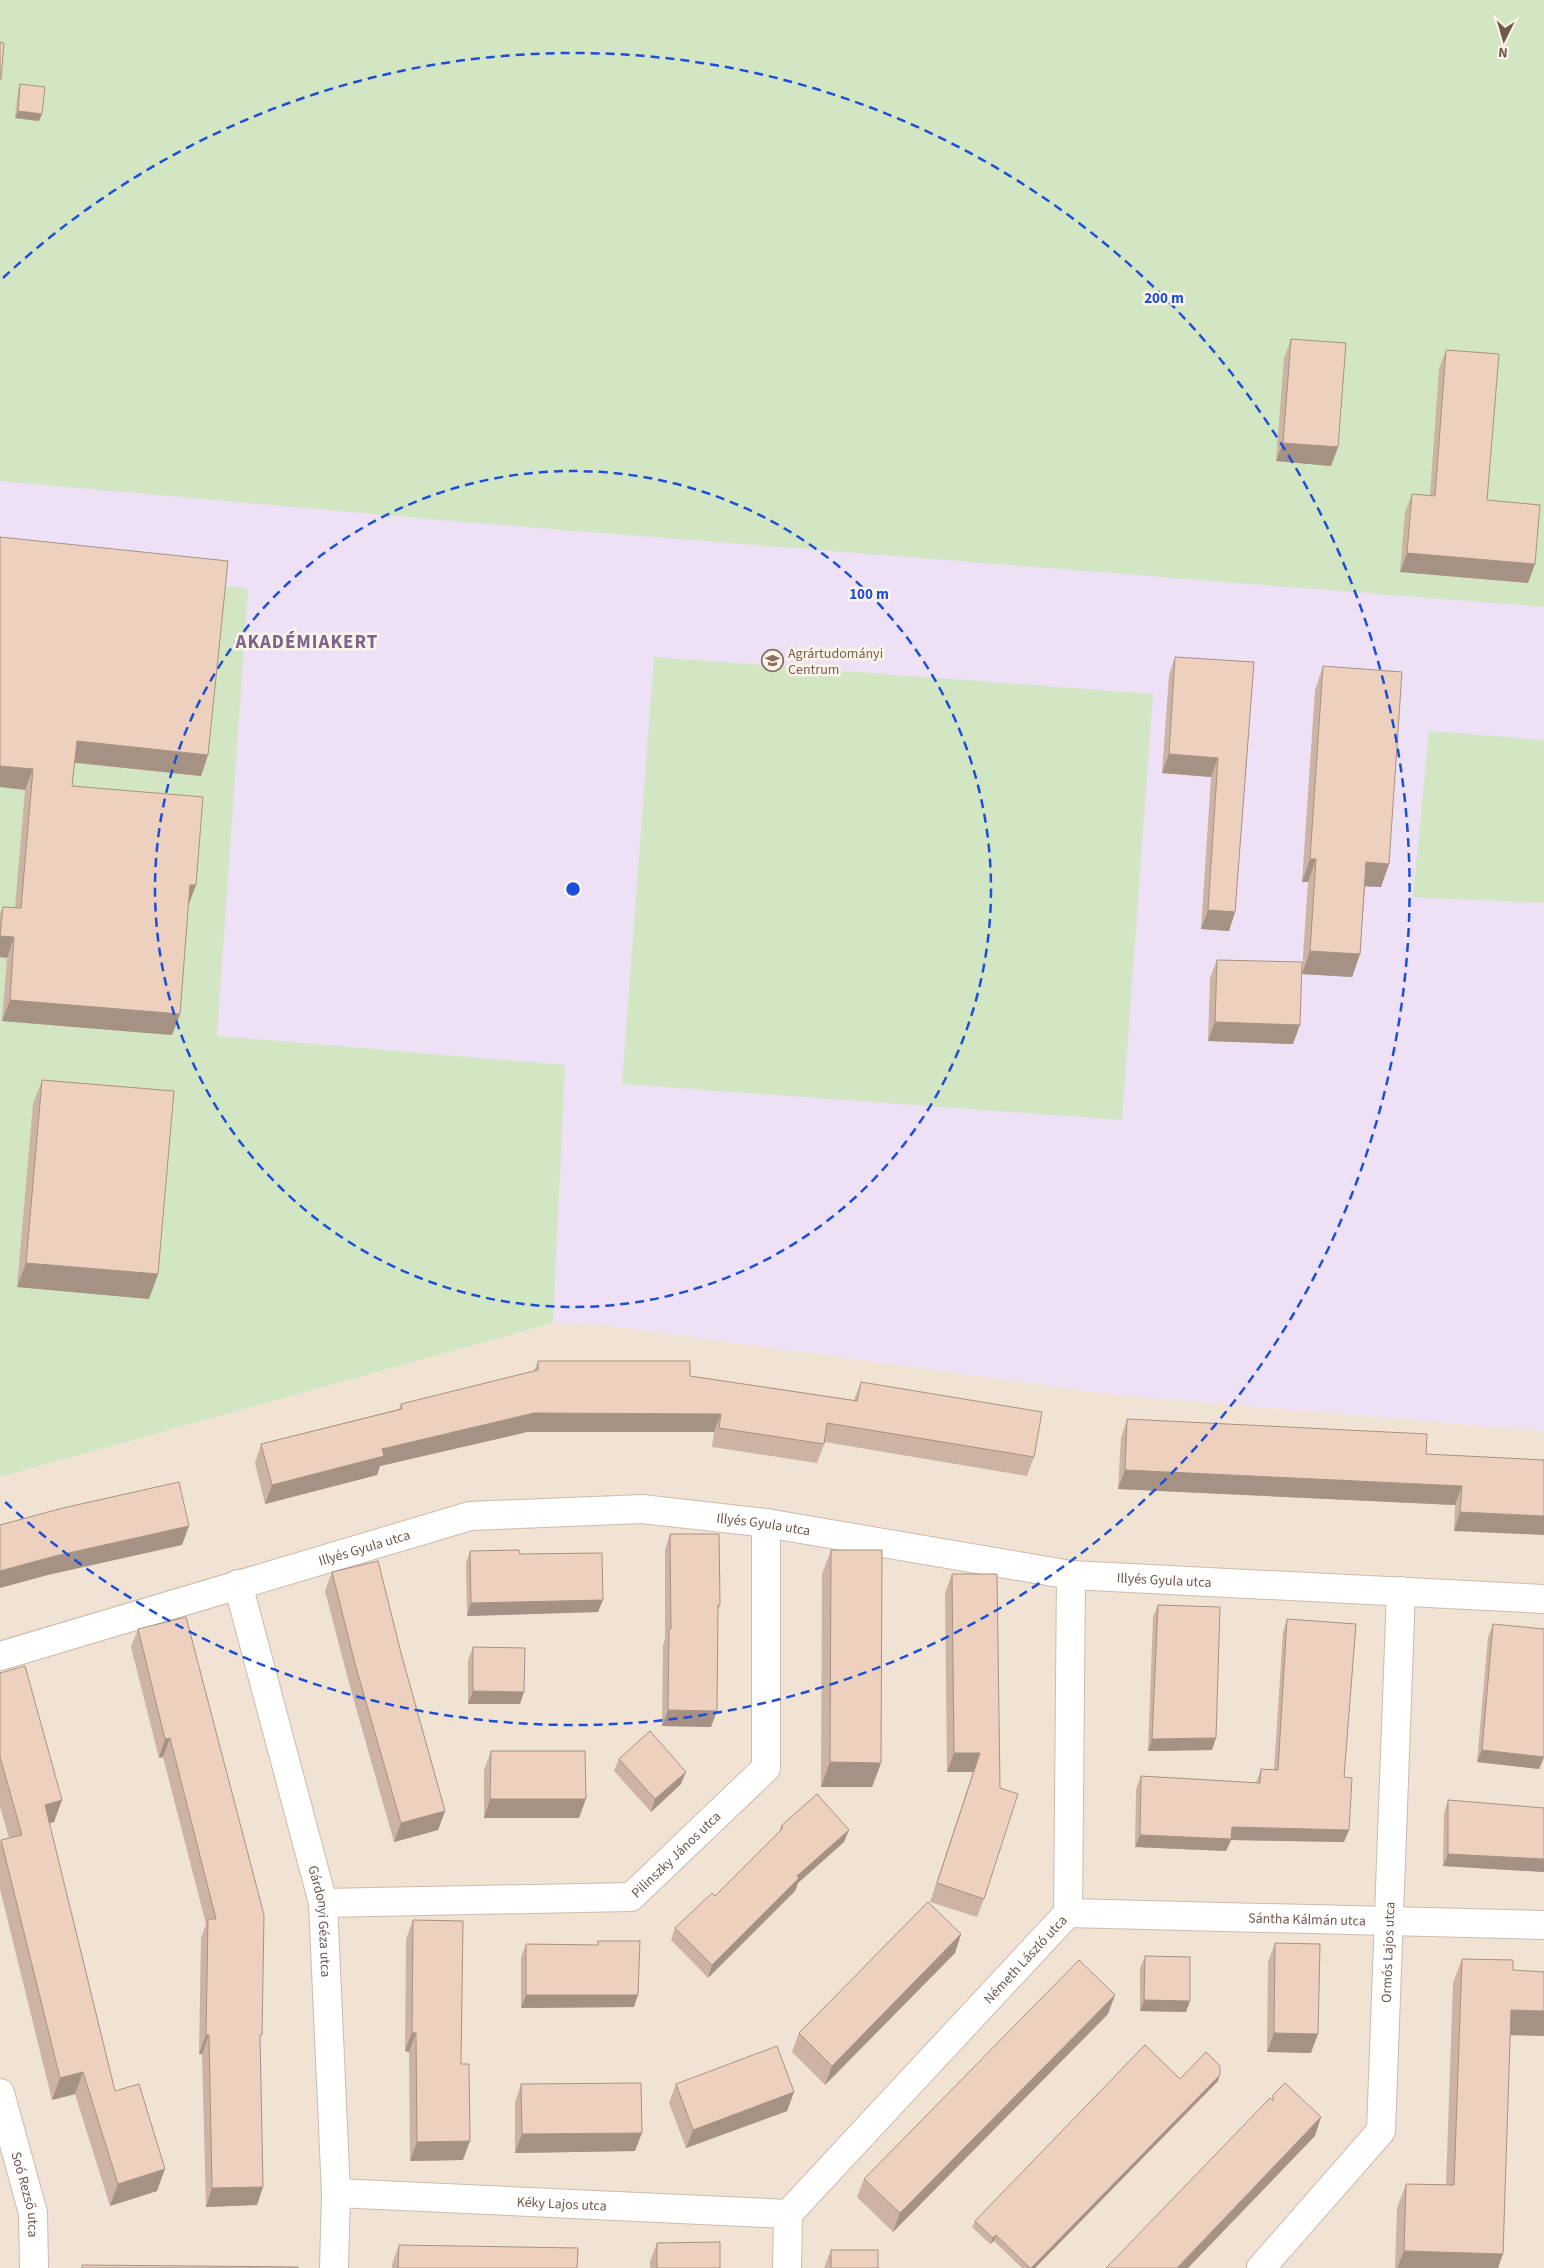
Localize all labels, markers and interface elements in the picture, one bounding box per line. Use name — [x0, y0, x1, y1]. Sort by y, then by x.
north arrow — [1479, 15, 1529, 65]
text: N — [1497, 42, 1508, 62]
text: 200 m — [1144, 288, 1184, 309]
text: 100 m — [849, 584, 889, 605]
district label: AKADÉMIAKERT — [235, 629, 378, 656]
place label: Agrártudományi Centrum — [788, 644, 883, 680]
school or university icon: Agrártudományi Centrum — [760, 649, 784, 673]
centre of rings — [564, 880, 582, 898]
street label: Illyés Gyula utca — [715, 1508, 812, 1541]
street label: Illyés Gyula utca — [316, 1525, 413, 1572]
street label: Illyés Gyula utca — [1116, 1568, 1212, 1593]
street label: Pilinszky János utca — [627, 1807, 726, 1903]
street label: Gárdonyi Géza utca — [302, 1863, 335, 1978]
street label: Ormós Lajos utca — [1377, 1901, 1400, 2003]
street label: Sántha Kálmán utca — [1248, 1909, 1366, 1932]
street label: Németh László utca — [979, 1911, 1072, 2009]
street label: Soó Rezső utca — [6, 2149, 42, 2238]
street label: Kéky Lajos utca — [516, 2192, 607, 2217]

